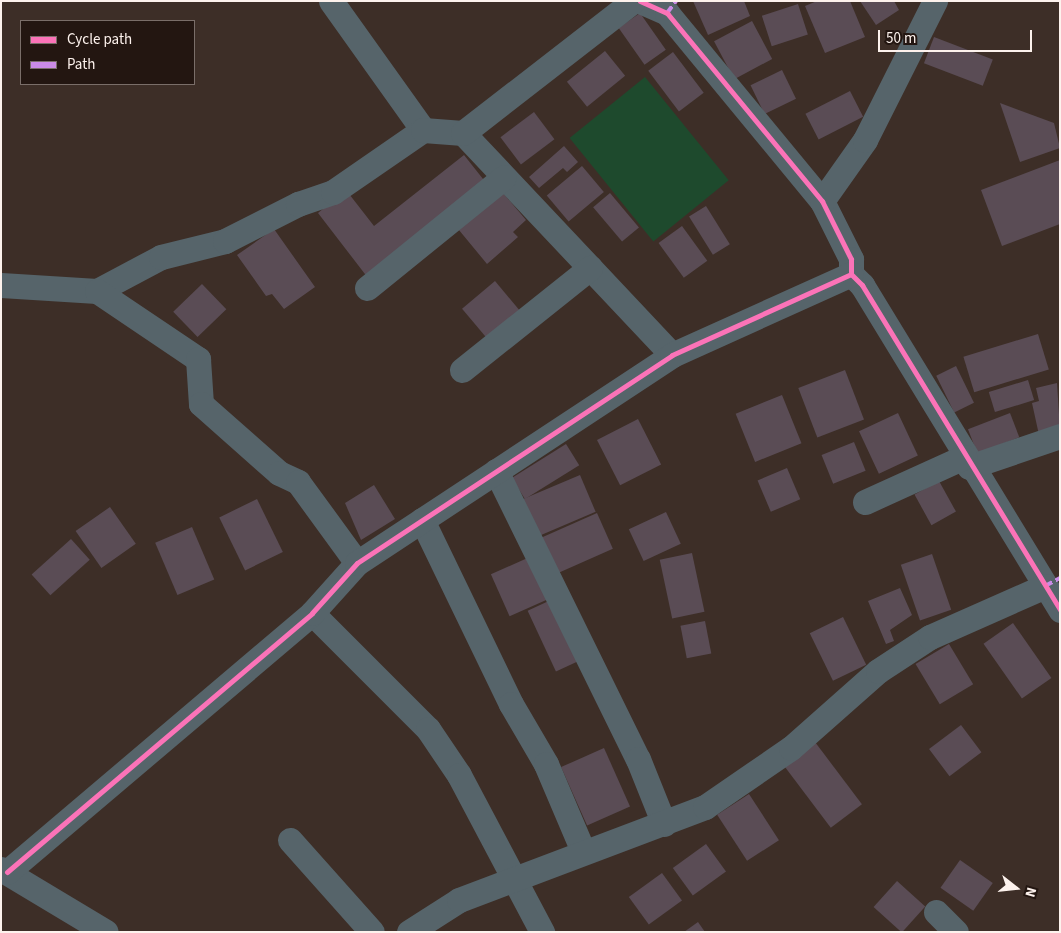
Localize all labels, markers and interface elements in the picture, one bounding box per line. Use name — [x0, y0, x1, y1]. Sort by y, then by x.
legend — [20, 20, 195, 85]
scale bar — [881, 20, 1035, 52]
text: 50 m — [886, 28, 916, 49]
text: Cycle path — [67, 29, 132, 50]
text: Path — [67, 54, 95, 75]
north arrow — [991, 863, 1041, 913]
text: N — [1020, 885, 1041, 899]

